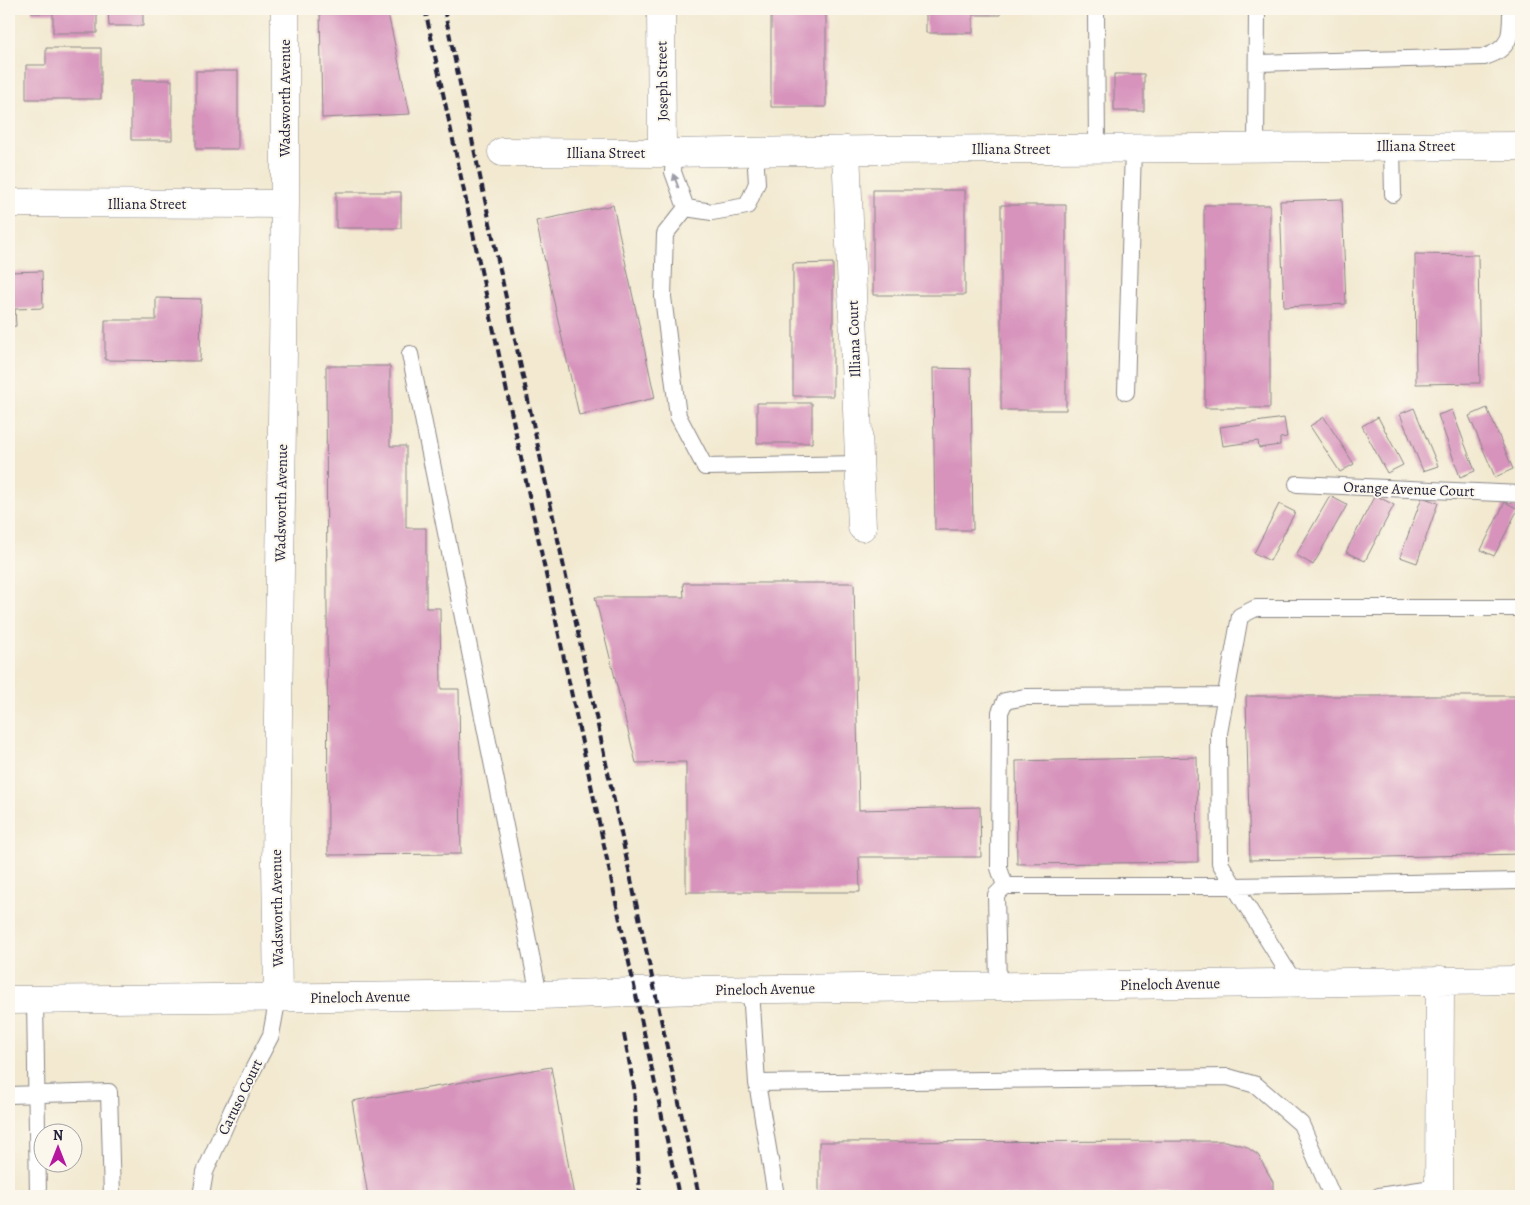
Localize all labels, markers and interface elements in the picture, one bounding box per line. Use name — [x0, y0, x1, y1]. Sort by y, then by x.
street label: Wadsworth Avenue — [275, 39, 295, 158]
street label: Joseph Street — [651, 41, 673, 121]
street label: Illiana Street — [1376, 136, 1456, 156]
street label: Illiana Street — [971, 139, 1051, 159]
street label: Illiana Street — [566, 143, 646, 163]
one-way arrow — [672, 173, 680, 188]
street label: Illiana Street — [107, 194, 187, 214]
street label: Illiana Court — [843, 300, 865, 378]
street label: Wadsworth Avenue — [270, 444, 292, 563]
street label: Orange Avenue Court — [1343, 477, 1475, 501]
street label: Wadsworth Avenue — [266, 849, 288, 968]
street label: Pineloch Avenue — [1120, 973, 1221, 995]
street label: Pineloch Avenue — [715, 978, 816, 1000]
street label: Pineloch Avenue — [310, 986, 411, 1008]
street label: Caruso Court — [213, 1056, 267, 1138]
north arrow — [32, 1122, 82, 1172]
text: N — [53, 1126, 63, 1145]

